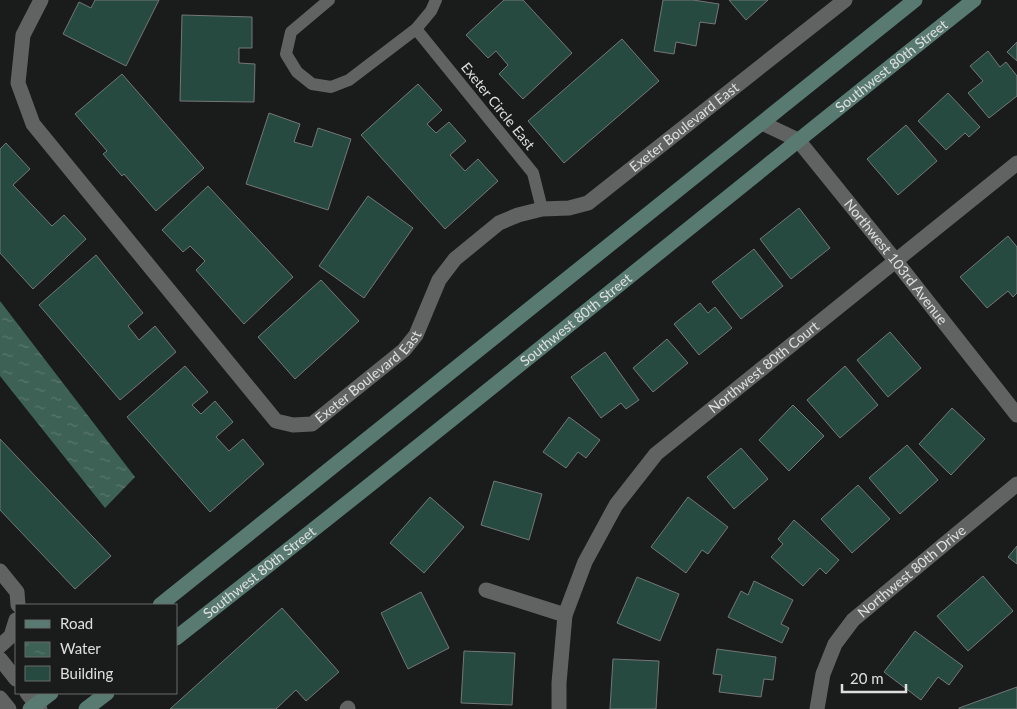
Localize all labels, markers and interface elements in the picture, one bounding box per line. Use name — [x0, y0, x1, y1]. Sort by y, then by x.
street label: Southwest 80th Street — [832, 16, 951, 115]
street label: Exeter Circle East — [458, 59, 539, 153]
street label: Exeter Boulevard East — [626, 78, 742, 175]
street label: Northwest 103rd Avenue — [841, 195, 951, 328]
street label: Southwest 80th Street — [516, 269, 635, 369]
street label: Northwest 80th Court — [705, 317, 822, 416]
street label: Exeter Boulevard East — [311, 328, 425, 426]
street label: Northwest 80th Drive — [854, 521, 969, 621]
street label: Southwest 80th Street — [199, 522, 319, 622]
legend — [15, 604, 178, 694]
text: Road — [60, 614, 93, 632]
text: Water — [60, 639, 101, 657]
scale bar — [842, 662, 906, 694]
text: Building — [60, 664, 113, 682]
text: 20 m — [850, 669, 884, 687]

